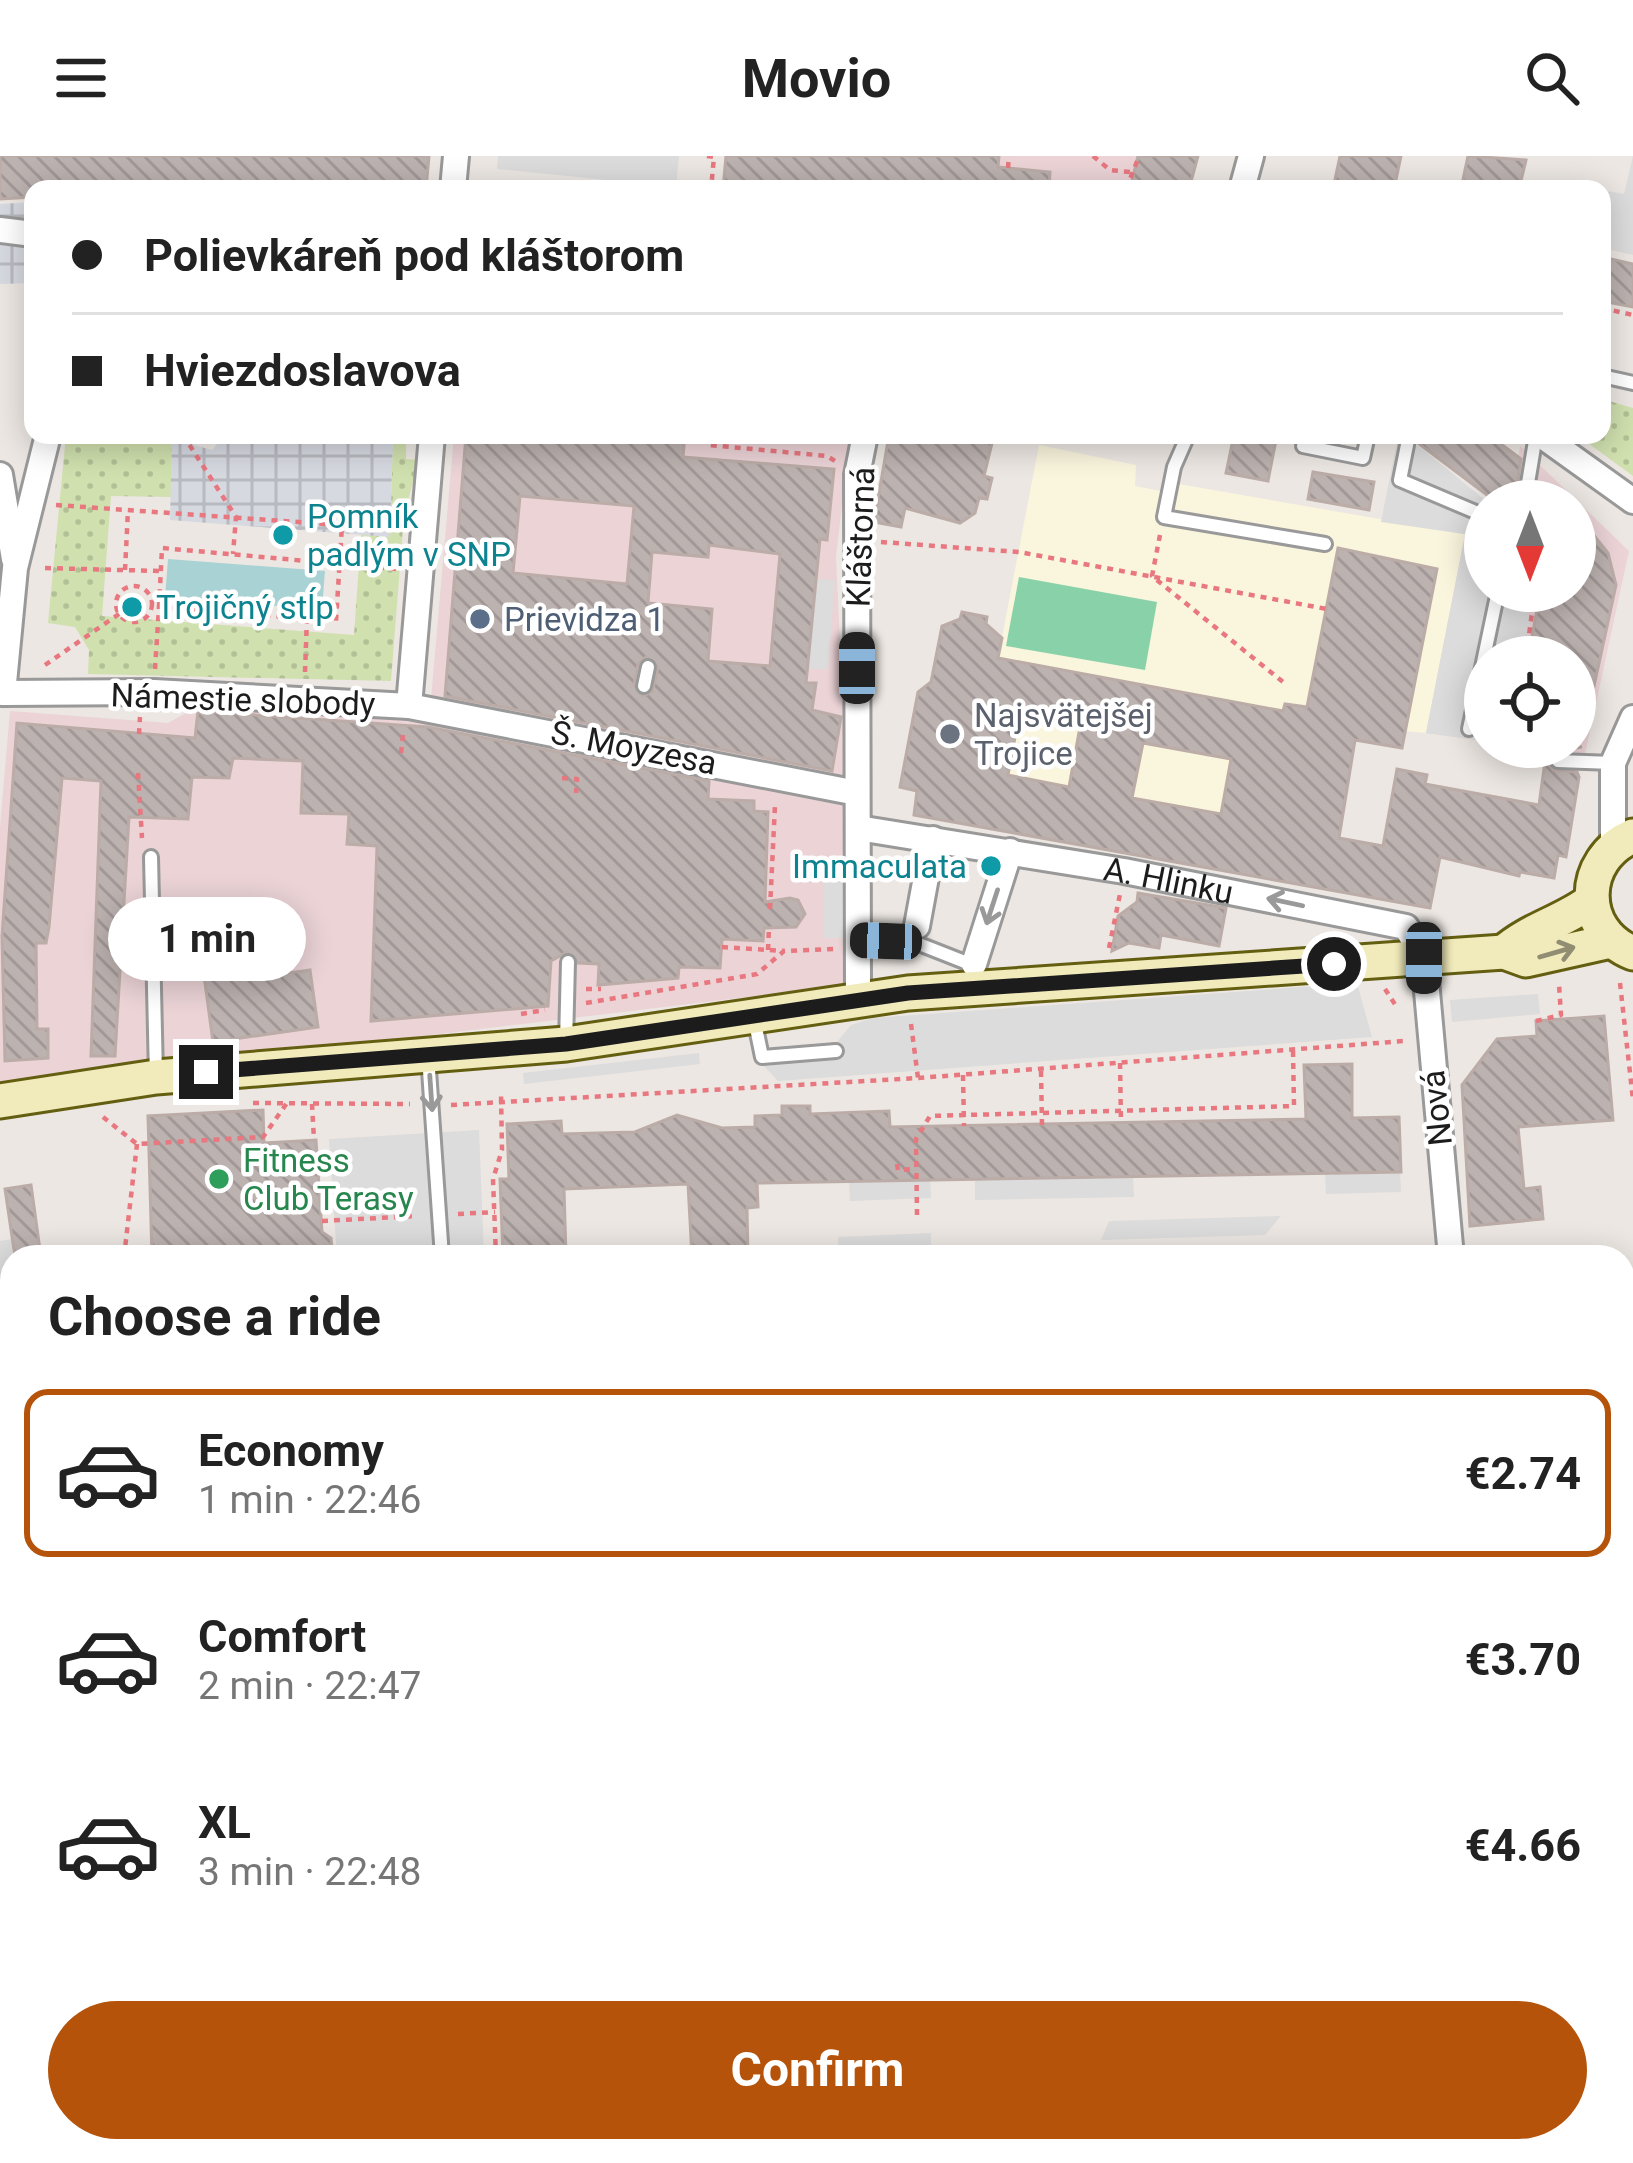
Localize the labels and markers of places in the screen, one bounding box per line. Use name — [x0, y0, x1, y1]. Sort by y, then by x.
place label: Pomník padlým v SNP — [307, 497, 511, 574]
marker: Pomník padlým v SNP — [270, 522, 296, 548]
place label: Trojičný stĺp — [156, 587, 334, 627]
marker: Trojičný stĺp — [119, 594, 145, 620]
place label: Prievidza 1 — [504, 600, 665, 639]
marker: Prievidza 1 — [467, 606, 493, 632]
place label: Najsvätejšej Trojice — [974, 696, 1153, 773]
marker: Najsvätejšej Trojice — [937, 721, 963, 747]
place label: Immaculata — [792, 847, 967, 886]
marker: Immaculata — [978, 853, 1004, 879]
place label: Fitness Club Terasy — [243, 1141, 414, 1218]
marker: Fitness Club Terasy — [206, 1166, 232, 1192]

